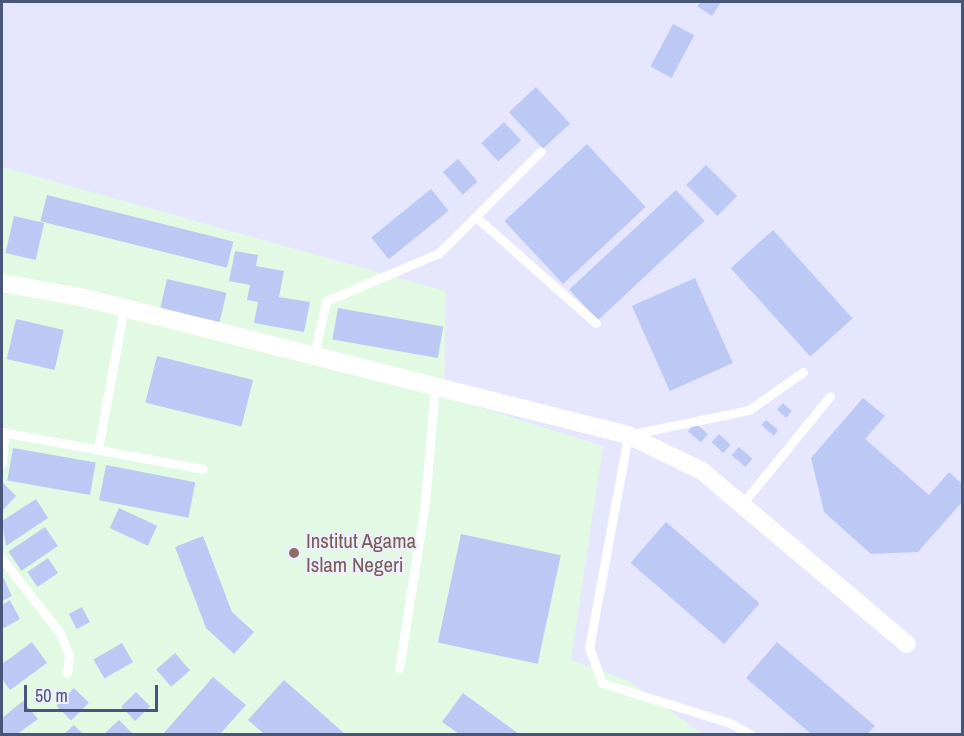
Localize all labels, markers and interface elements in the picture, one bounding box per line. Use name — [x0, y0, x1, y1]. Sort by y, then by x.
place label: Institut Agama Islam Negeri — [306, 528, 417, 578]
marker: Institut Agama Islam Negeri — [287, 546, 301, 560]
scale bar — [27, 673, 160, 711]
text: 50 m — [35, 683, 68, 708]

